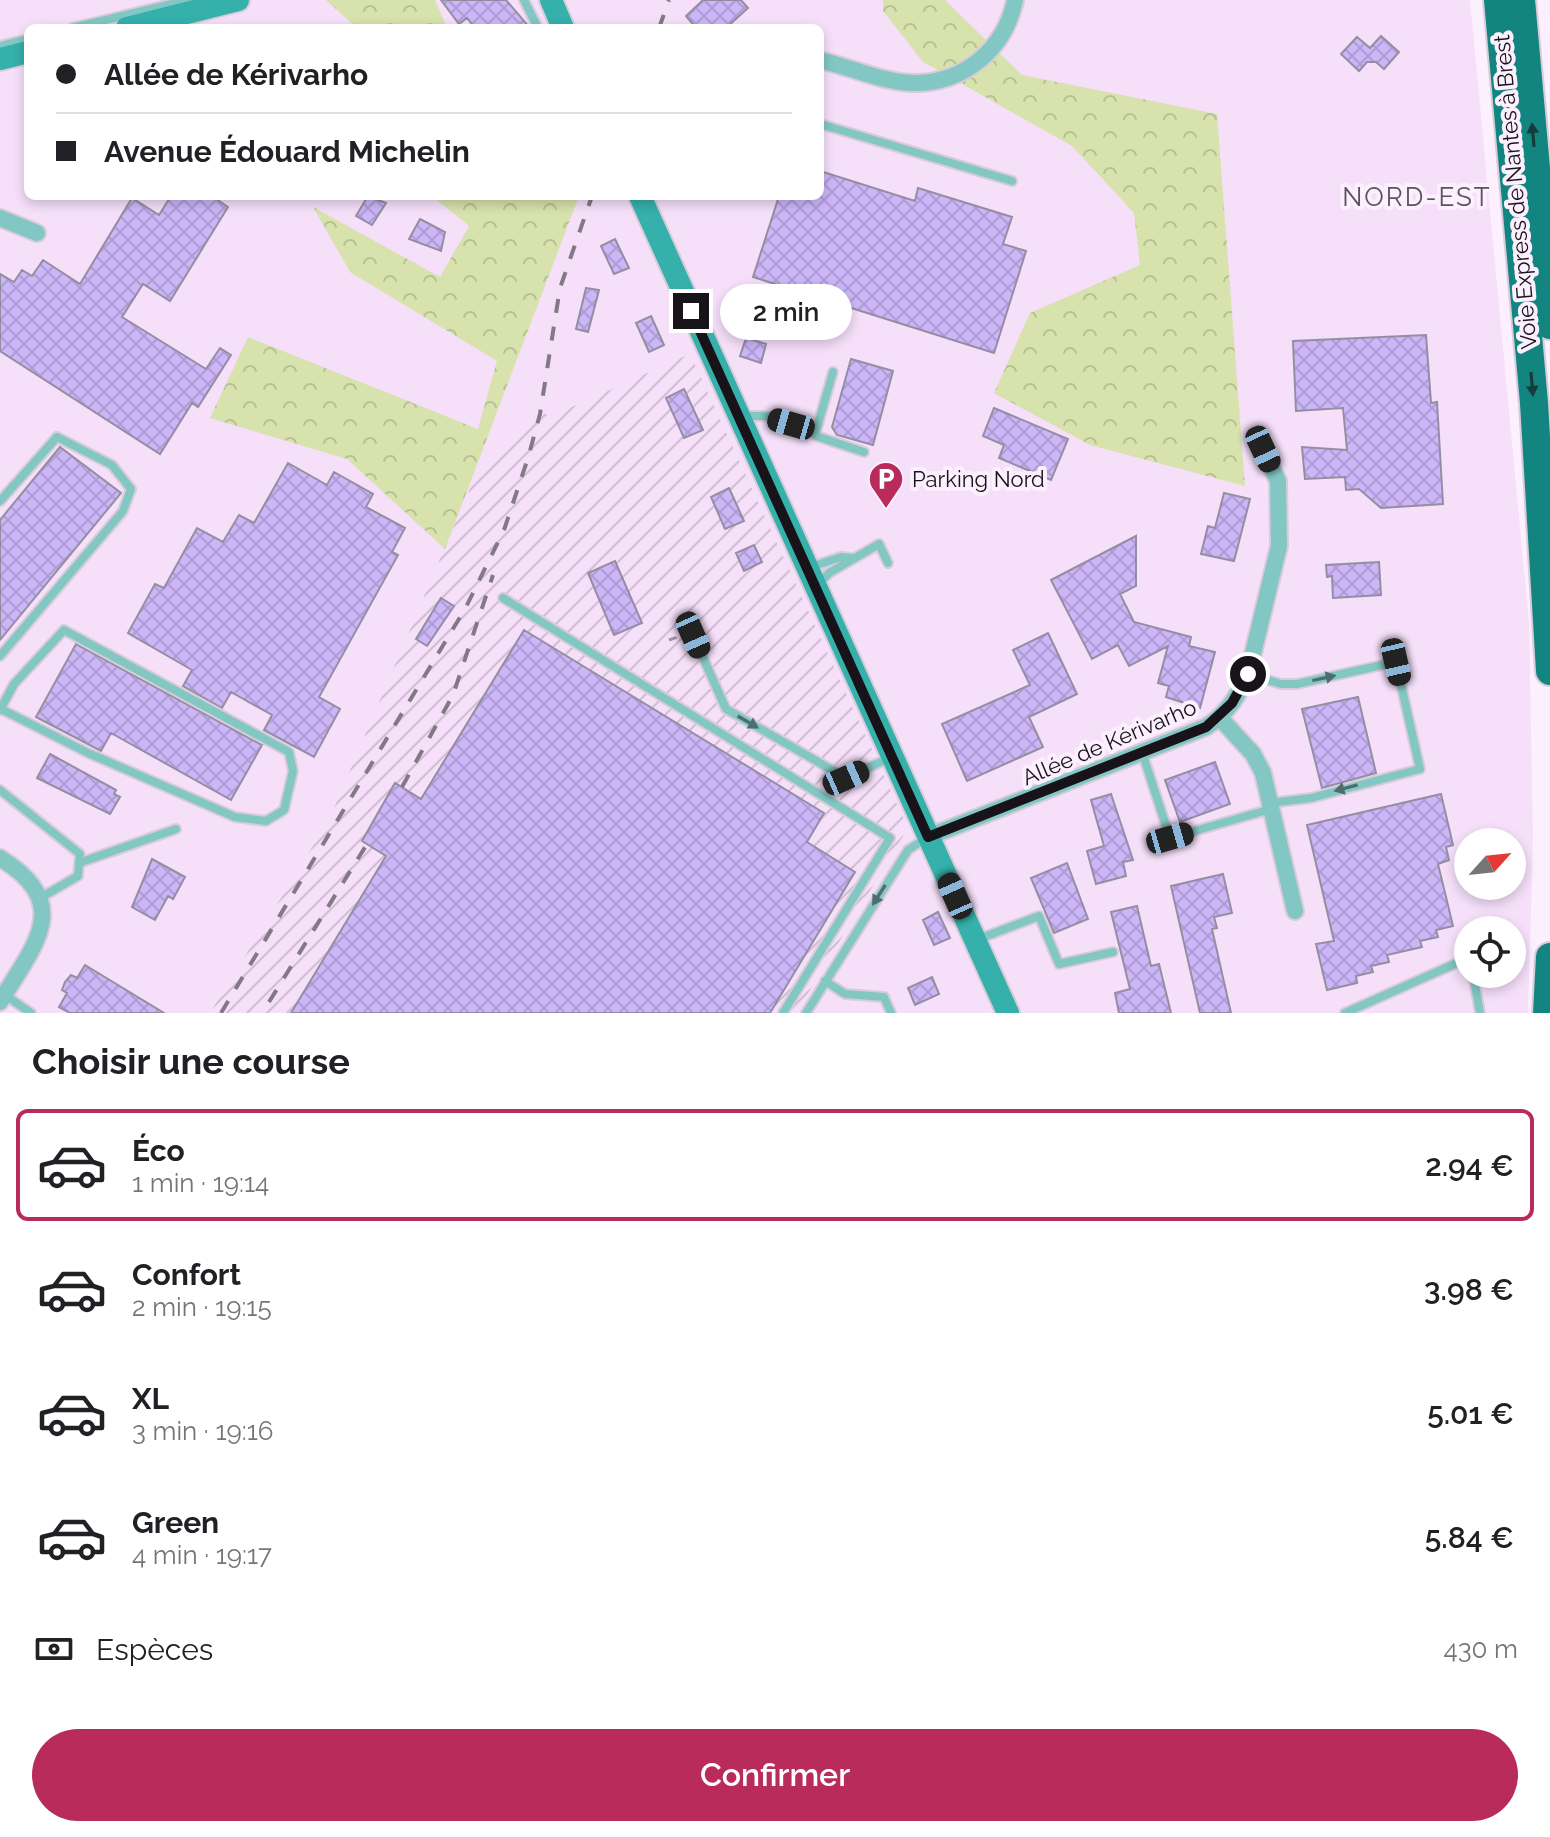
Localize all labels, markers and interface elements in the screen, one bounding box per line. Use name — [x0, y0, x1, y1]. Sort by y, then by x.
street label: Voie Express de Nantes à Brest — [1488, 33, 1542, 350]
text: Allée de Kérivarho — [104, 57, 368, 92]
one-way arrow — [1526, 122, 1539, 147]
text: Avenue Édouard Michelin — [104, 134, 470, 169]
district label: NORD-EST — [1342, 182, 1492, 212]
callout: 2 min — [719, 283, 851, 339]
route end — [673, 293, 709, 329]
text: 2 min — [753, 297, 819, 327]
one-way arrow — [1526, 372, 1539, 397]
car — [765, 406, 817, 442]
car — [1242, 422, 1284, 476]
parking icon: Parking Nord — [867, 460, 905, 510]
place label: Parking Nord — [912, 466, 1045, 492]
car — [672, 608, 714, 662]
car — [1379, 636, 1413, 688]
route start — [1230, 656, 1266, 692]
one-way arrow — [1311, 671, 1336, 684]
street label: Allée de Kérivarho — [1018, 694, 1200, 790]
one-way arrow — [737, 715, 759, 729]
car — [819, 757, 873, 799]
one-way arrow — [1334, 783, 1359, 795]
car — [1144, 820, 1196, 856]
north arrow — [1454, 828, 1526, 900]
map controls — [1454, 828, 1526, 988]
car — [934, 869, 976, 923]
one-way arrow — [871, 884, 886, 905]
button: locate — [1454, 916, 1526, 988]
text: Choisir une course — [32, 1040, 350, 1082]
icon: car — [36, 1129, 108, 1201]
text: Éco — [132, 1133, 185, 1168]
text: 2.94 € — [1425, 1148, 1514, 1183]
text: 1 min · 19:14 — [132, 1168, 269, 1198]
icon: car — [36, 1253, 108, 1325]
text: Confort — [132, 1257, 241, 1292]
text: 3.98 € — [1424, 1272, 1514, 1307]
text: 2 min · 19:15 — [132, 1292, 272, 1322]
icon: car — [36, 1377, 108, 1449]
text: XL — [132, 1381, 169, 1416]
text: 5.01 € — [1427, 1396, 1514, 1431]
text: 3 min · 19:16 — [132, 1416, 273, 1446]
icon: car — [36, 1501, 108, 1573]
text: Green — [132, 1505, 219, 1540]
text: 5.84 € — [1425, 1520, 1514, 1555]
text: 4 min · 19:17 — [132, 1540, 272, 1570]
icon: cash — [32, 1627, 76, 1671]
text: Espèces — [96, 1632, 213, 1667]
text: 430 m — [1443, 1634, 1518, 1664]
button: Confirmer — [32, 1729, 1518, 1821]

